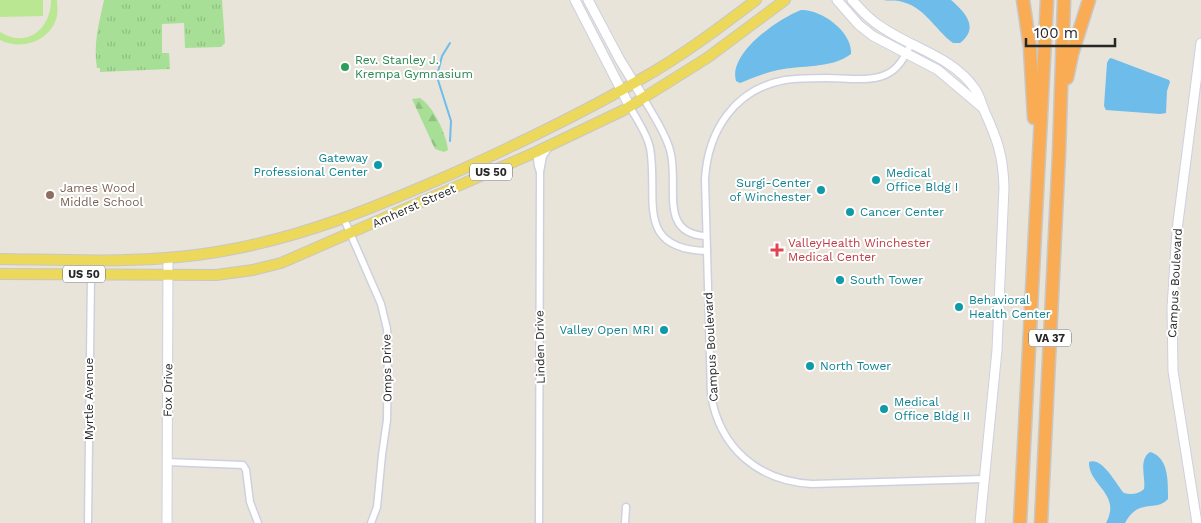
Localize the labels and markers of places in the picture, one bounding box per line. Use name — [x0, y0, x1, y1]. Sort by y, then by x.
place label: Rev. Stanley J. Krempa Gymnasium — [355, 53, 473, 81]
marker: Rev. Stanley J. Krempa Gymnasium — [339, 61, 351, 73]
place label: Gateway Professional Center — [253, 151, 369, 179]
marker: Gateway Professional Center — [372, 159, 384, 171]
place label: Medical Office Bldg I — [886, 166, 958, 194]
marker: Medical Office Bldg I — [870, 174, 882, 186]
place label: Surgi-Center of Winchester — [729, 176, 811, 204]
place label: James Wood Middle School — [60, 181, 143, 209]
marker: Surgi-Center of Winchester — [815, 184, 827, 196]
marker: James Wood Middle School — [44, 189, 56, 201]
place label: Cancer Center — [860, 205, 944, 219]
marker: Cancer Center — [844, 206, 856, 218]
place label: ValleyHealth Winchester Medical Center — [788, 236, 931, 264]
marker: ValleyHealth Winchester Medical Center — [770, 243, 784, 257]
place label: South Tower — [850, 273, 923, 287]
marker: South Tower — [834, 274, 846, 286]
place label: Behavioral Health Center — [969, 293, 1051, 321]
marker: Behavioral Health Center — [953, 301, 965, 313]
place label: Valley Open MRI — [560, 323, 654, 337]
marker: Valley Open MRI — [658, 324, 670, 336]
place label: North Tower — [820, 359, 891, 373]
marker: North Tower — [804, 360, 816, 372]
place label: Medical Office Bldg II — [894, 395, 970, 423]
marker: Medical Office Bldg II — [878, 403, 890, 415]

